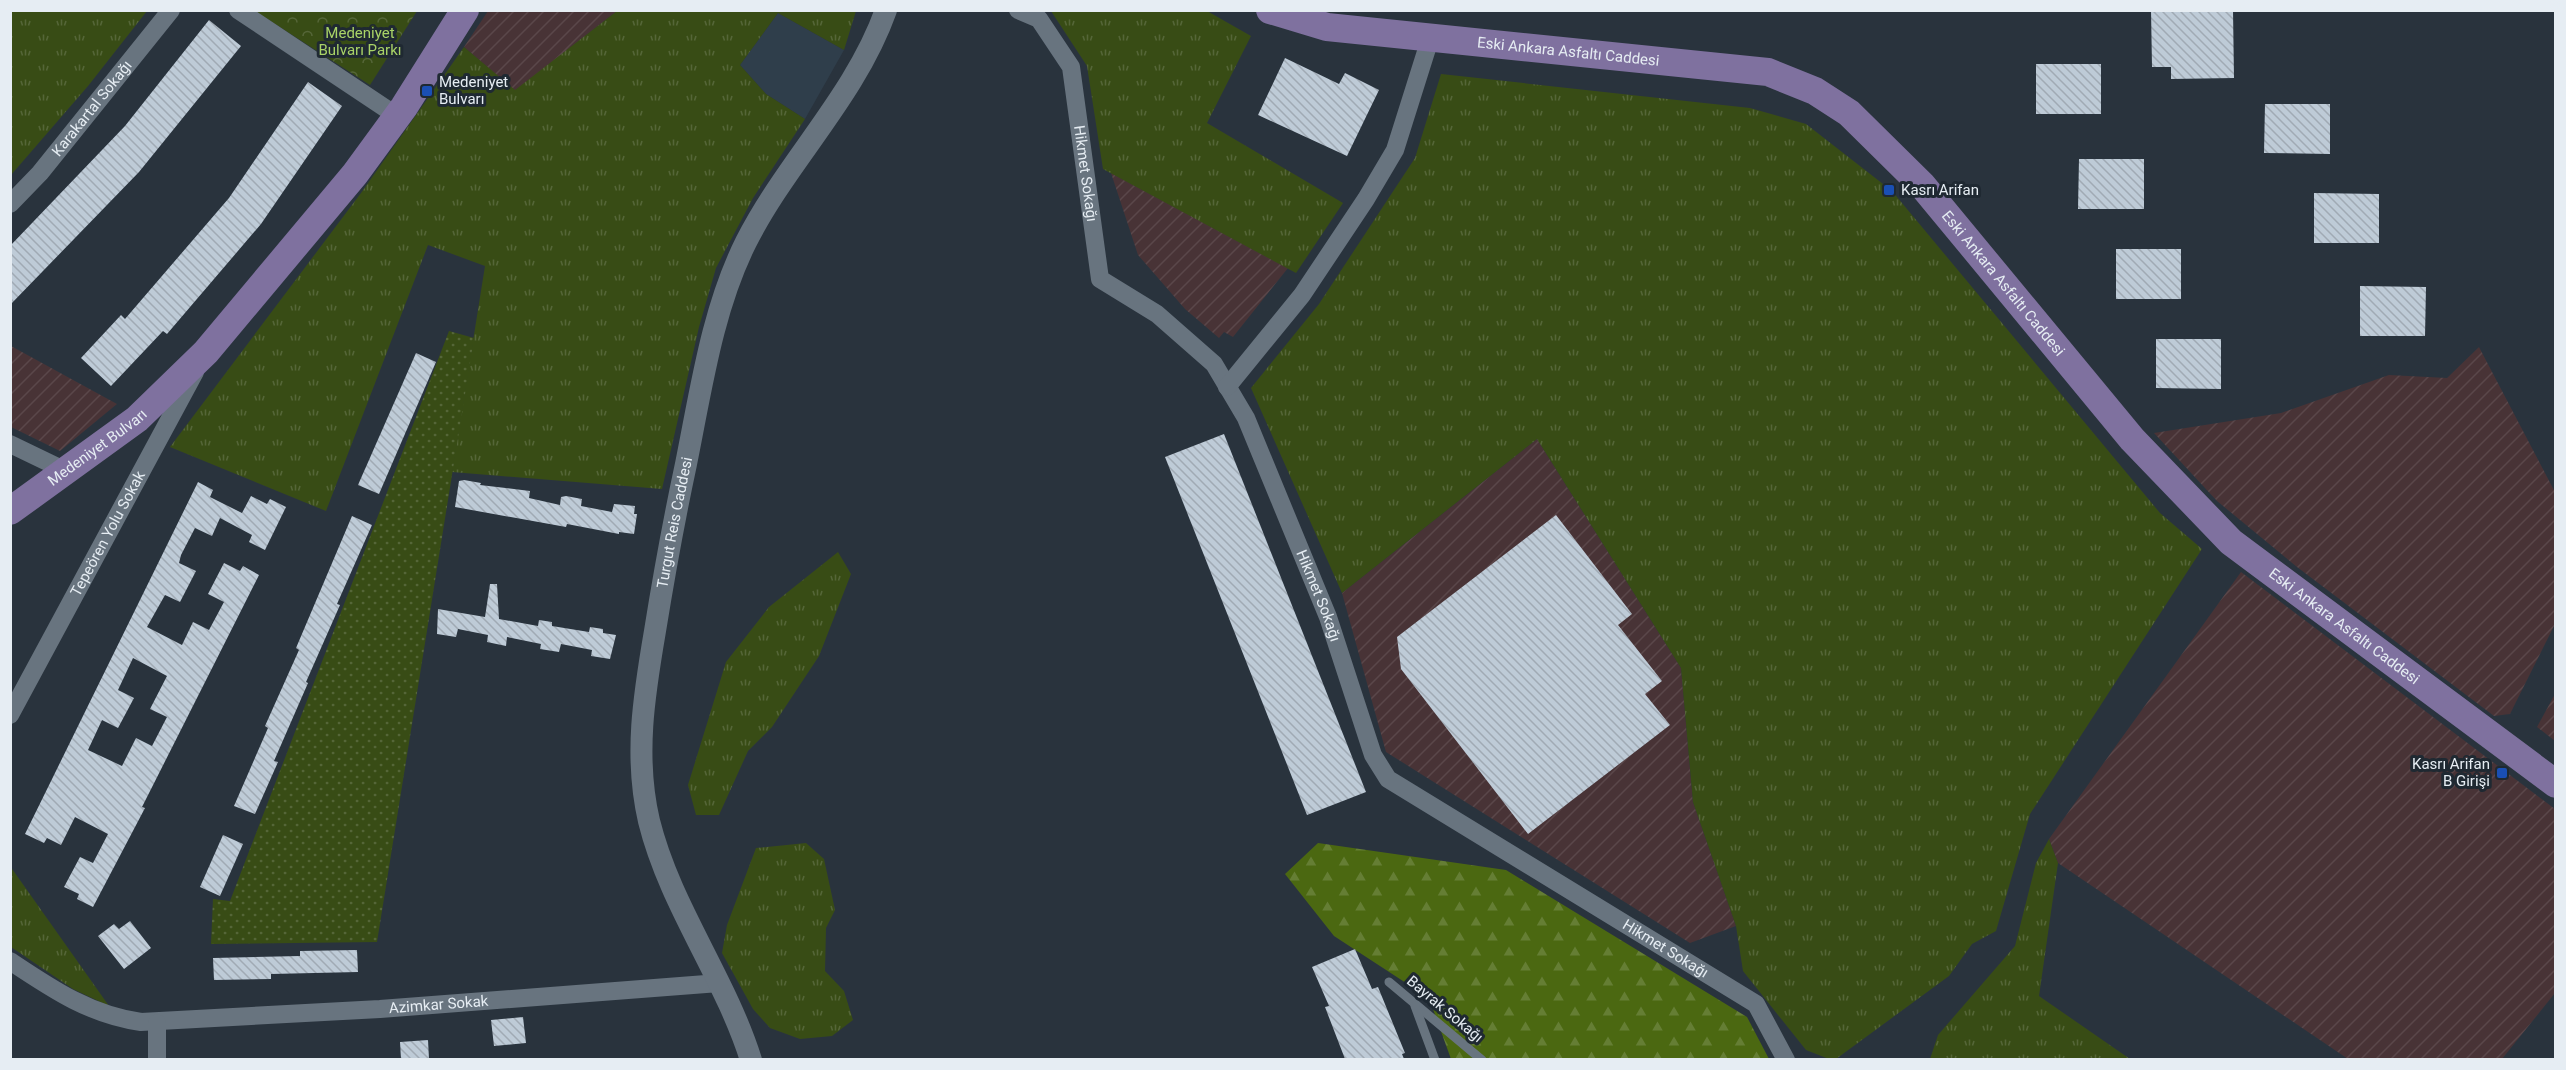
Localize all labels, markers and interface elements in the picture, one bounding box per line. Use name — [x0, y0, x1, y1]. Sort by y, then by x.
park label: Medeniyet Bulvarı Parkı — [318, 24, 402, 59]
street label: Eski Ankara Asfaltı Caddesi — [1476, 33, 1660, 70]
street label: Karakartal Sokağı — [48, 57, 136, 160]
place label: Medeniyet Bulvarı — [439, 73, 508, 108]
marker: Medeniyet Bulvarı — [420, 84, 434, 98]
street label: Hikmet Sokağı — [1070, 124, 1101, 223]
place label: Kasrı Arifan — [1901, 181, 1979, 199]
marker: Kasrı Arifan — [1882, 183, 1896, 197]
street label: Eski Ankara Asfaltı Caddesi — [1938, 207, 2069, 360]
street label: Medeniyet Bulvarı — [44, 405, 151, 490]
street label: Turgut Reis Caddesi — [653, 455, 696, 590]
street label: Tepeören Yolu Sokak — [67, 468, 149, 599]
street label: Hikmet Sokağı — [1292, 547, 1344, 644]
street label: Eski Ankara Asfaltı Caddesi — [2265, 564, 2423, 688]
place label: Kasrı Arifan B Girişi — [2412, 755, 2490, 790]
marker: Kasrı Arifan B Girişi — [2495, 766, 2509, 780]
street label: Hikmet Sokağı — [1619, 916, 1712, 982]
street label: Bayrak Sokağı — [1403, 972, 1487, 1046]
street label: Azimkar Sokak — [388, 992, 489, 1017]

